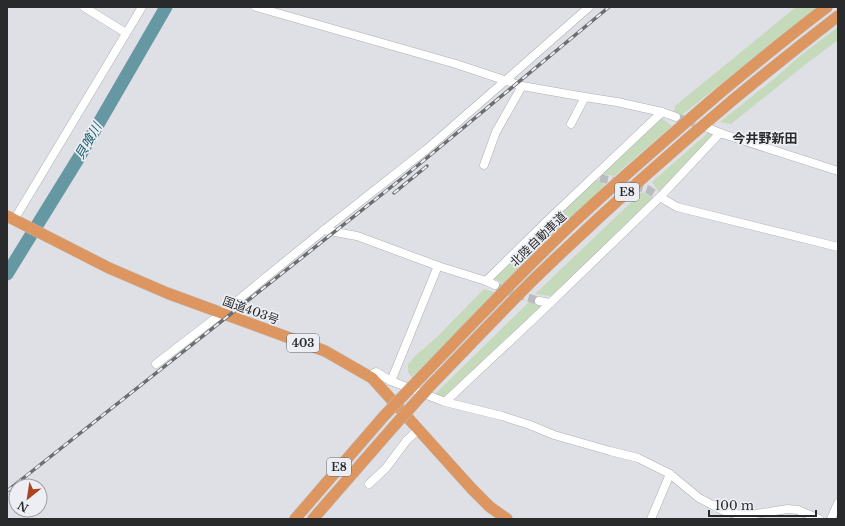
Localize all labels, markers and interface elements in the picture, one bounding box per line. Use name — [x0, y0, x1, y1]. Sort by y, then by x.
water label: 貝喰川 — [71, 118, 106, 162]
district label: 今井野新田 — [732, 130, 798, 147]
road number: E8 — [615, 183, 639, 201]
street label: 北陸自動車道 — [507, 209, 569, 269]
street label: 国道403号 — [221, 293, 281, 327]
road number: 403 — [287, 334, 319, 352]
road number: E8 — [327, 458, 351, 476]
north arrow — [8, 478, 48, 518]
scale bar — [709, 492, 816, 518]
text: N — [14, 498, 31, 515]
text: 100 m — [715, 498, 754, 513]

